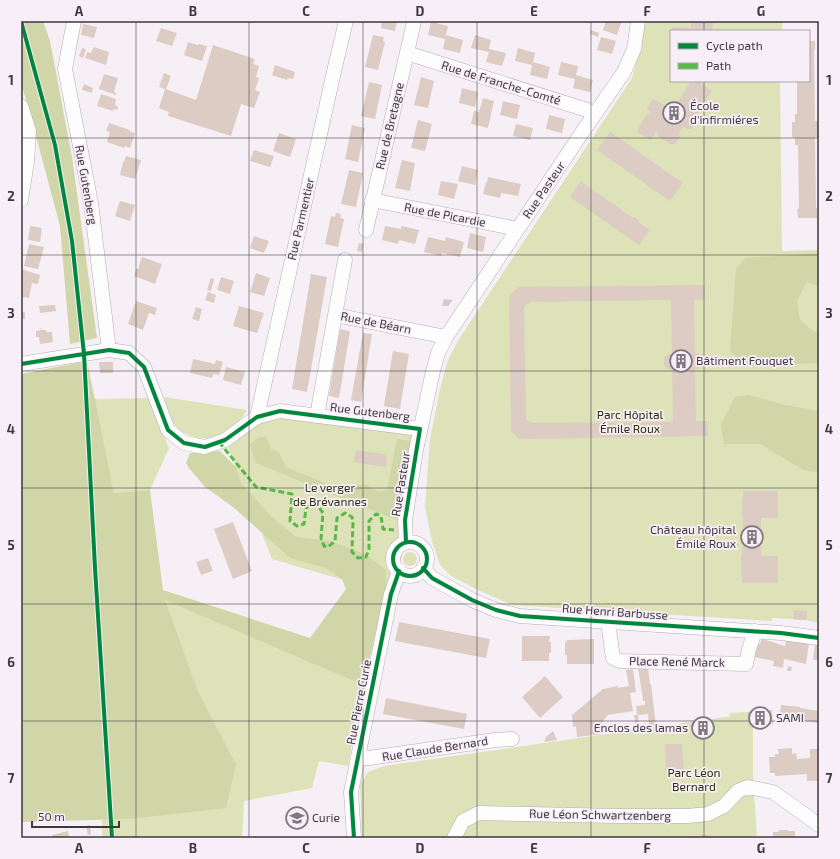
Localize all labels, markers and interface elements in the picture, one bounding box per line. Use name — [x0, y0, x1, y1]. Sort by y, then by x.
text: A — [75, 3, 84, 19]
text: B — [189, 3, 197, 19]
text: C — [302, 3, 310, 19]
text: D — [416, 3, 425, 19]
text: E — [530, 3, 538, 19]
text: F — [643, 3, 651, 19]
text: G — [757, 3, 765, 19]
legend — [670, 30, 810, 82]
text: Cycle path — [706, 38, 763, 52]
street label: Rue de Franche-Comté — [440, 57, 563, 107]
text: Path — [706, 58, 731, 72]
text: 1 — [8, 72, 14, 88]
text: 1 — [826, 72, 832, 88]
street label: Rue de Bretagne — [372, 81, 406, 171]
place label: École d'infirmiéres — [690, 98, 759, 126]
building icon: École d'infirmiéres — [661, 100, 687, 126]
street label: Rue Gutenberg — [73, 144, 101, 226]
street label: Rue Pasteur — [519, 158, 567, 221]
street label: Rue Parmentier — [284, 176, 316, 262]
text: 2 — [7, 188, 15, 204]
text: 2 — [825, 188, 833, 204]
street label: Rue de Picardie — [403, 199, 487, 229]
text: 3 — [7, 305, 15, 321]
text: 3 — [825, 305, 833, 321]
street label: Rue de Béarn — [340, 308, 413, 336]
building icon: Bâtiment Fouquet — [668, 348, 694, 374]
place label: Bâtiment Fouquet — [696, 353, 794, 367]
street label: Rue Gutenberg — [329, 399, 411, 423]
park label: Parc Hôpital Émile Roux — [597, 407, 664, 435]
text: 4 — [7, 421, 15, 437]
text: 4 — [825, 421, 833, 437]
street label: Rue Pasteur — [388, 450, 412, 517]
park label: Le verger de Brévannes — [293, 480, 367, 508]
place label: Château hôpital Émile Roux — [650, 522, 737, 550]
building icon: Château hôpital Émile Roux — [739, 524, 765, 550]
text: 5 — [7, 537, 15, 553]
text: 5 — [825, 537, 833, 553]
street label: Rue Henri Barbusse — [561, 600, 669, 622]
street label: Place René Marck — [629, 653, 725, 669]
text: 6 — [7, 654, 15, 670]
text: 6 — [825, 654, 833, 670]
street label: Rue Pierre Curie — [343, 658, 373, 746]
building icon: SAMI — [747, 705, 773, 731]
place label: SAMI — [776, 710, 804, 724]
building icon: Enclos des lamas — [690, 715, 716, 741]
place label: Enclos des lamas — [594, 720, 688, 734]
street label: Rue Claude Bernard — [381, 733, 489, 763]
park label: Parc Léon Bernard — [667, 765, 721, 793]
text: 7 — [8, 770, 15, 786]
text: 7 — [826, 770, 833, 786]
scale bar — [32, 803, 119, 829]
school or university icon: Curie — [284, 805, 310, 831]
street label: Rue Léon Schwartzenberg — [529, 806, 671, 822]
text: 50 m — [38, 809, 65, 823]
place label: Curie — [312, 810, 340, 824]
text: A — [75, 840, 84, 856]
text: B — [189, 840, 197, 856]
text: C — [302, 840, 310, 856]
text: D — [416, 840, 425, 856]
text: E — [530, 840, 538, 856]
text: F — [643, 840, 651, 856]
text: G — [757, 840, 765, 856]

